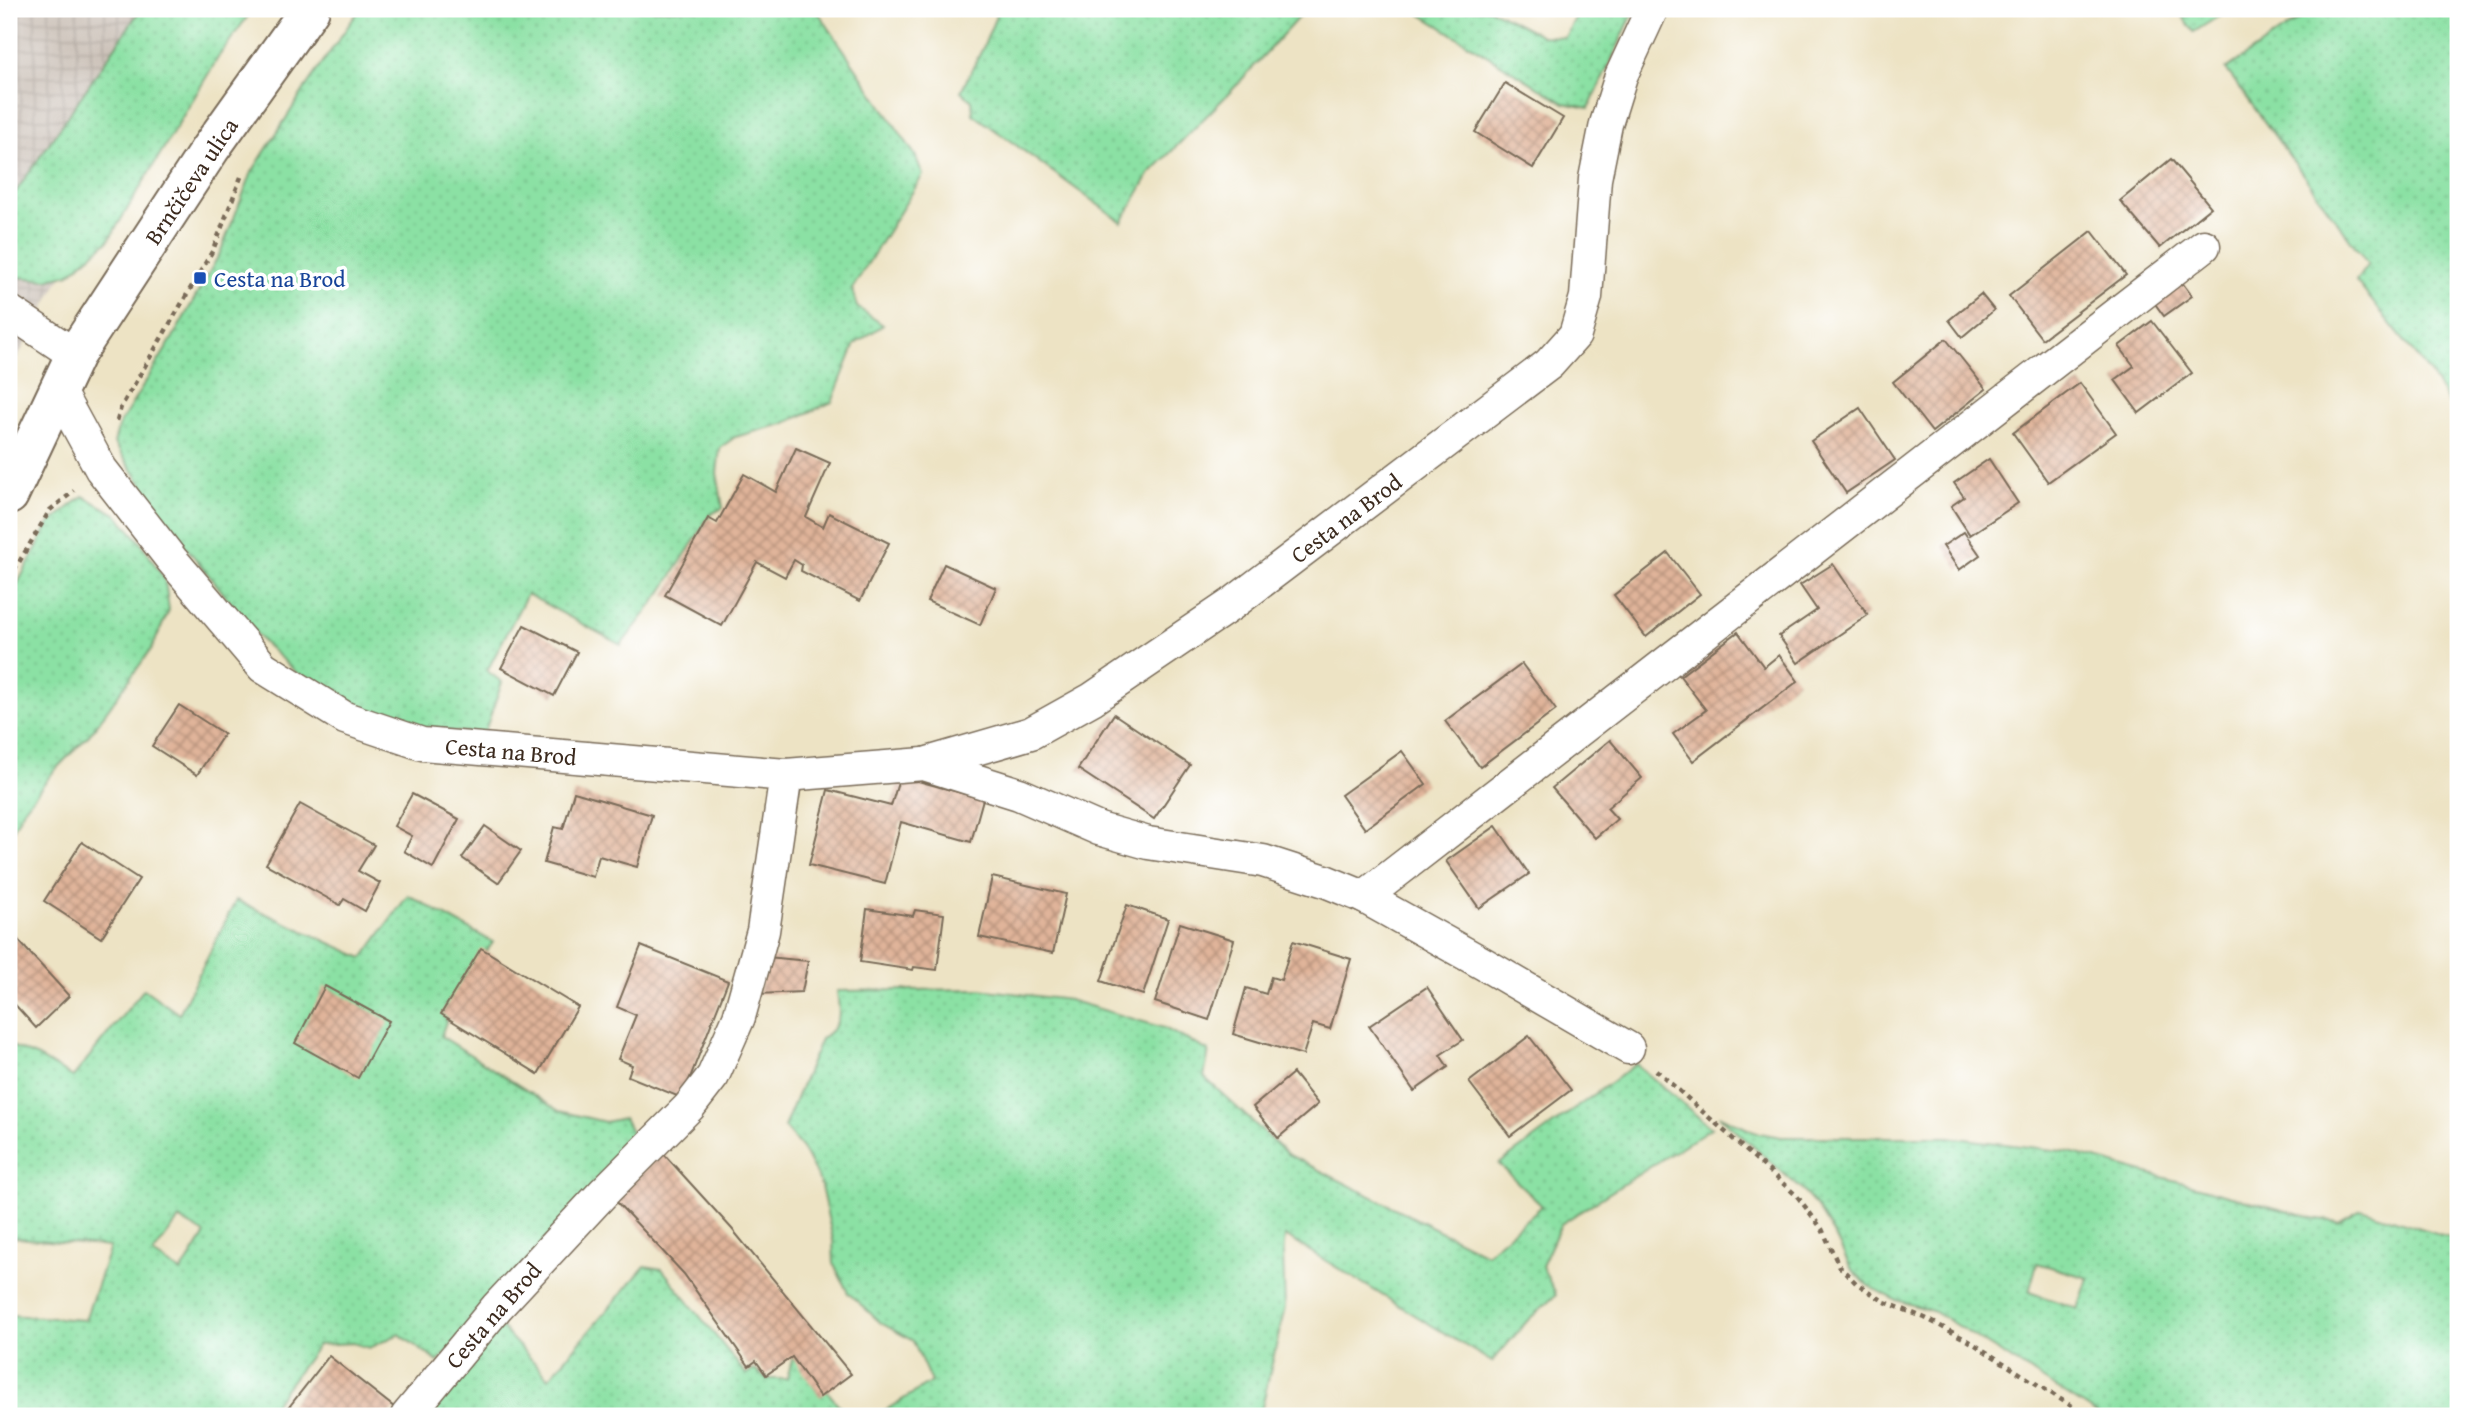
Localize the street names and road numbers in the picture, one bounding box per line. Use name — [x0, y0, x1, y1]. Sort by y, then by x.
street label: Brnčičeva ulica — [136, 111, 246, 251]
street label: Cesta na Brod — [1284, 465, 1409, 571]
street label: Cesta na Brod — [444, 729, 579, 773]
street label: Cesta na Brod — [437, 1254, 549, 1375]

